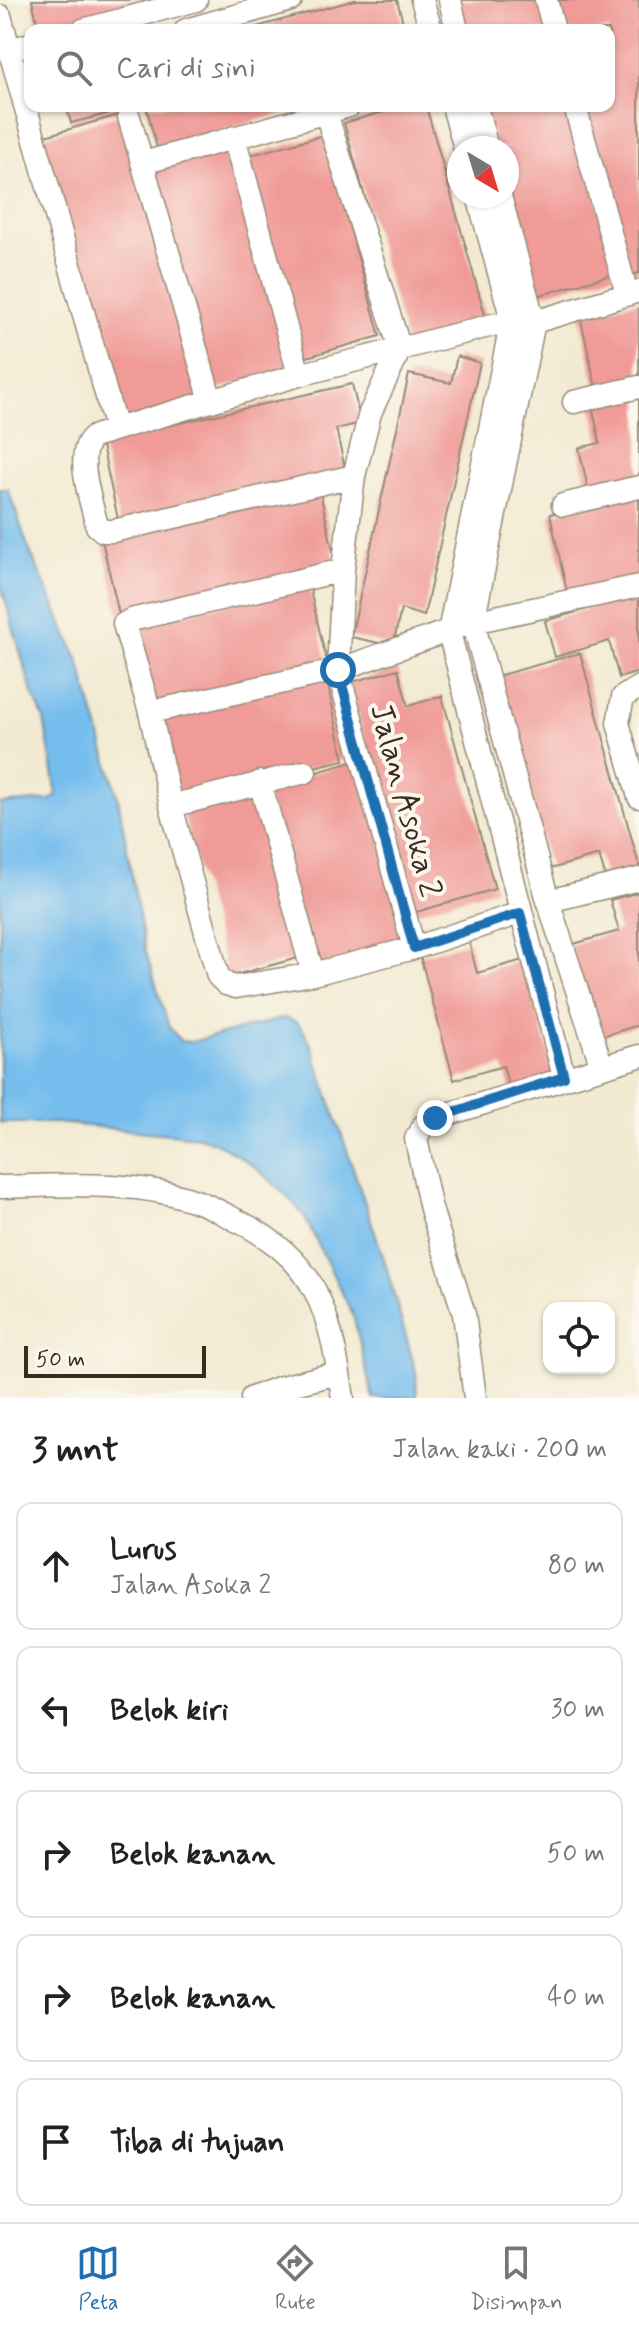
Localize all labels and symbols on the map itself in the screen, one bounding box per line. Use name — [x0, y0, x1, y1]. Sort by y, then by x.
north arrow — [447, 136, 519, 208]
route start — [320, 652, 356, 688]
street label: Jalan Asoka 2 — [359, 699, 451, 902]
route end — [417, 1100, 453, 1136]
scale bar — [24, 1342, 206, 1378]

